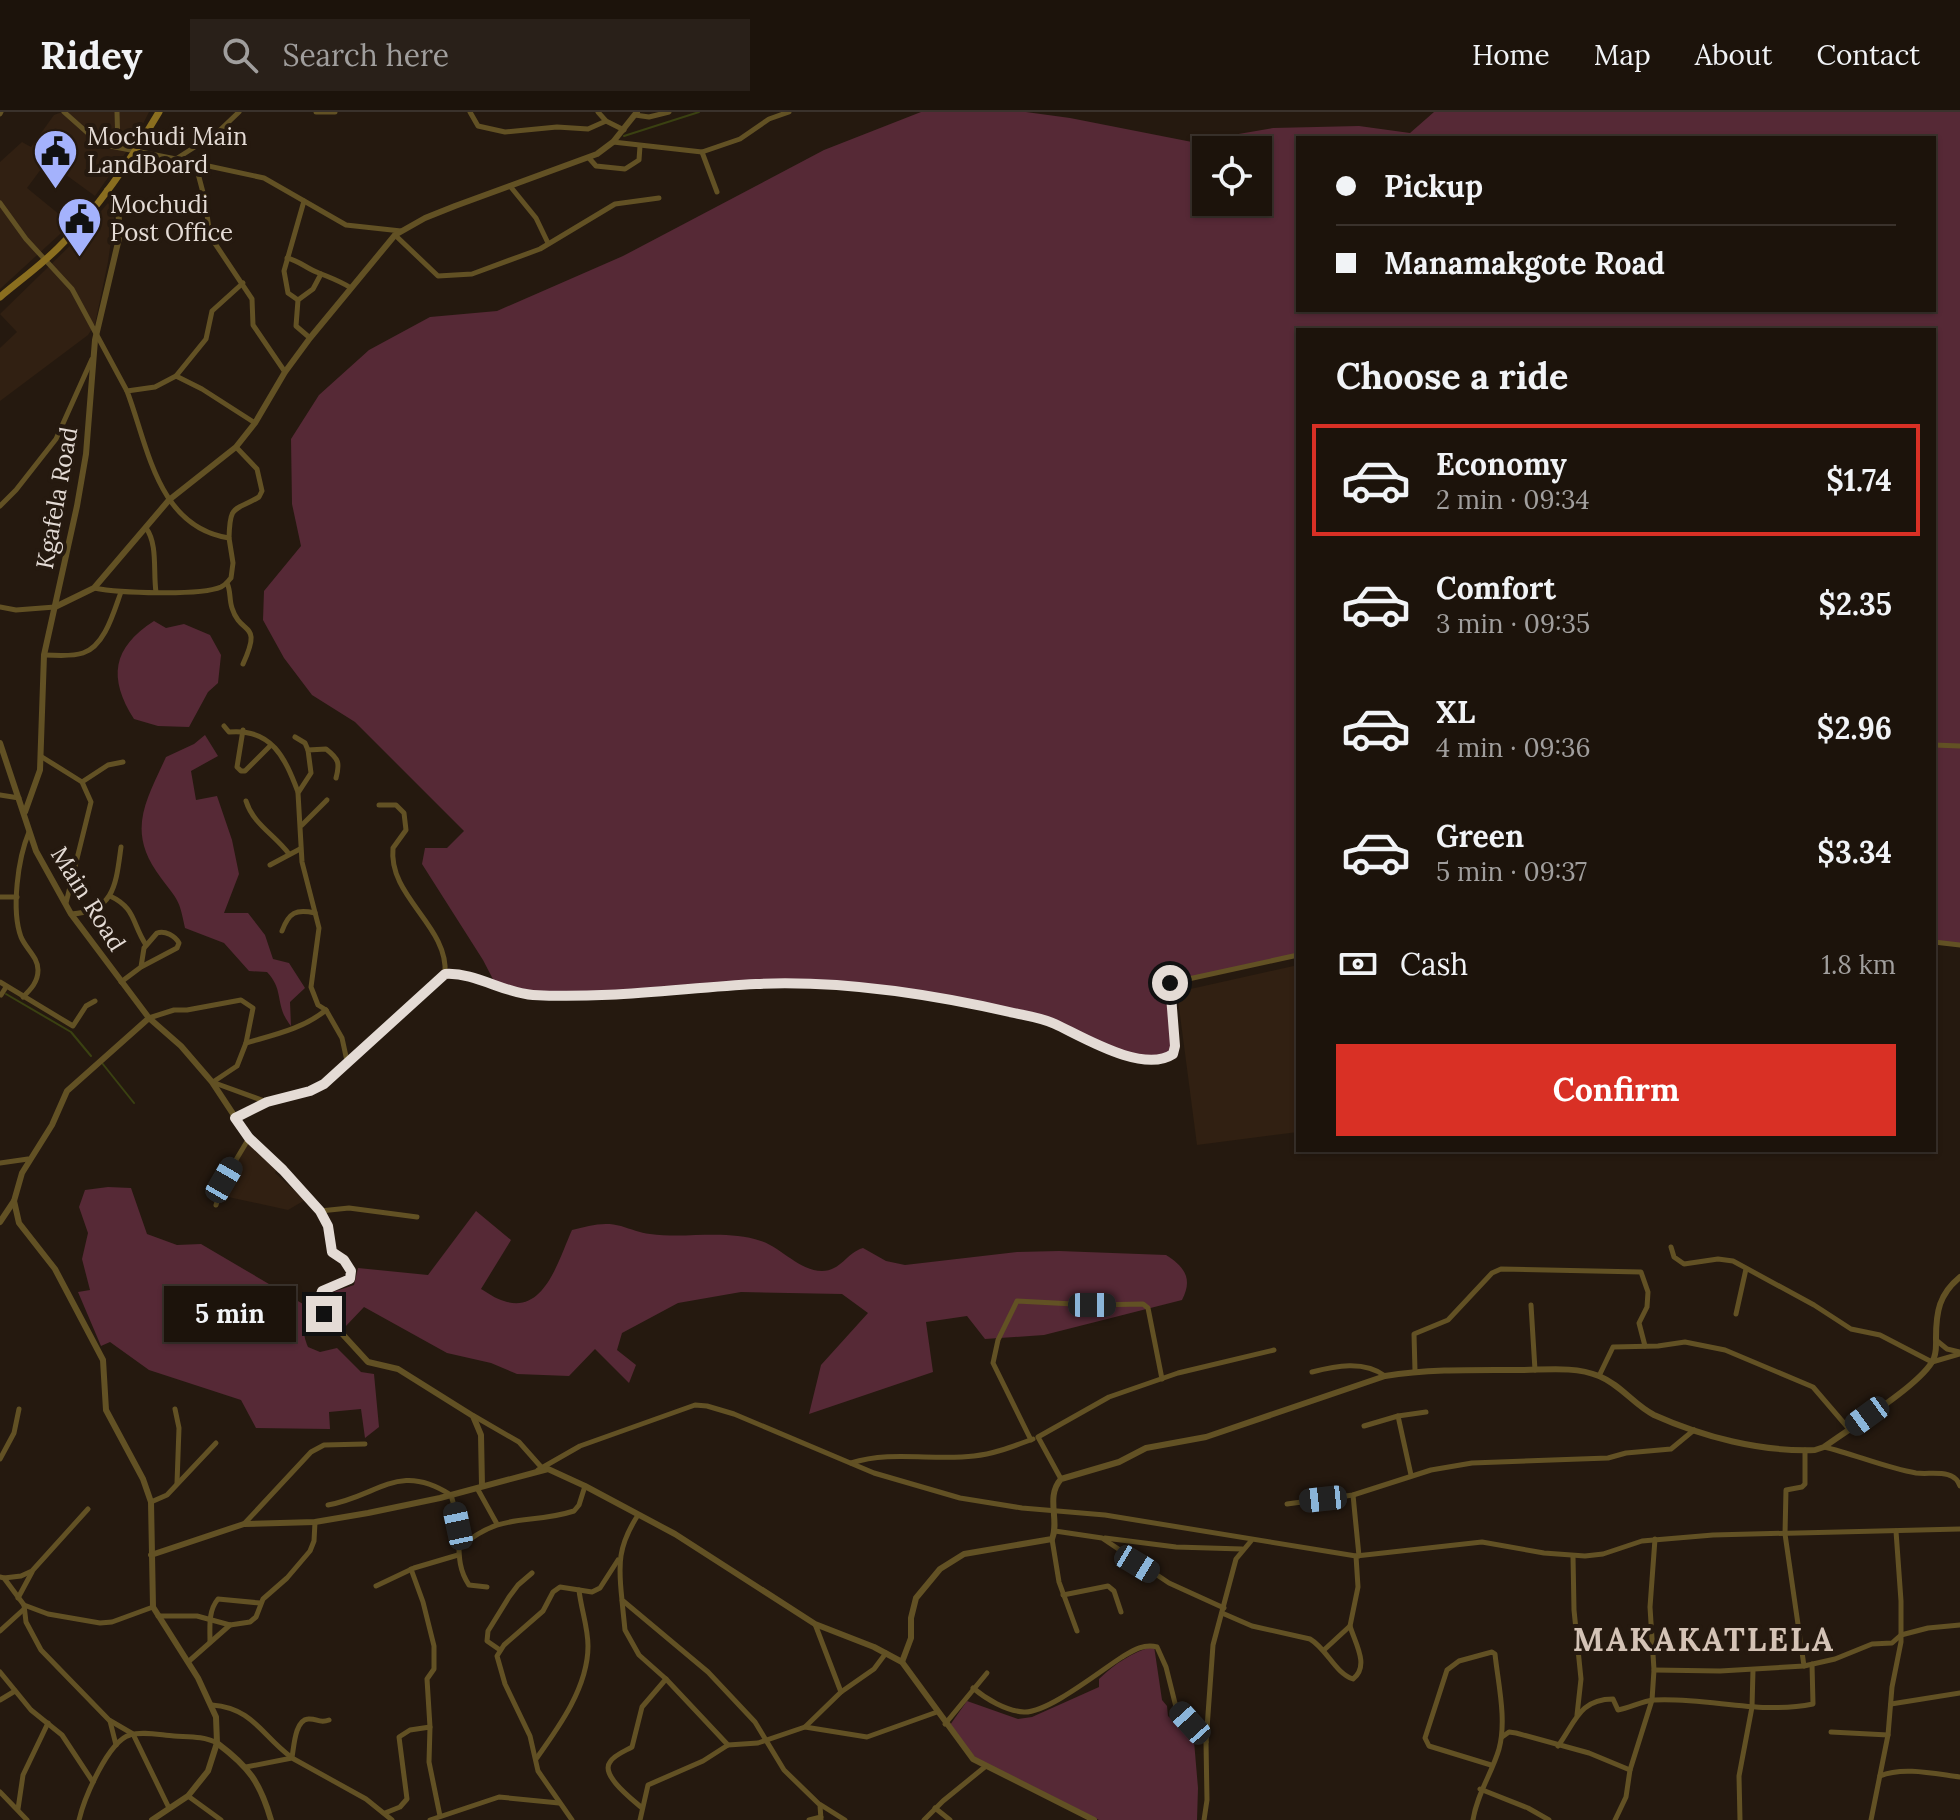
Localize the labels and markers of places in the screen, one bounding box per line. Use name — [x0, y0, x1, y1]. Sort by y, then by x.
place label: Mochudi Main LandBoard — [87, 121, 248, 180]
public building icon: Mochudi Main LandBoard — [32, 127, 80, 190]
place label: Mochudi Post Office — [110, 189, 233, 248]
public building icon: Mochudi Post Office — [55, 195, 103, 258]

